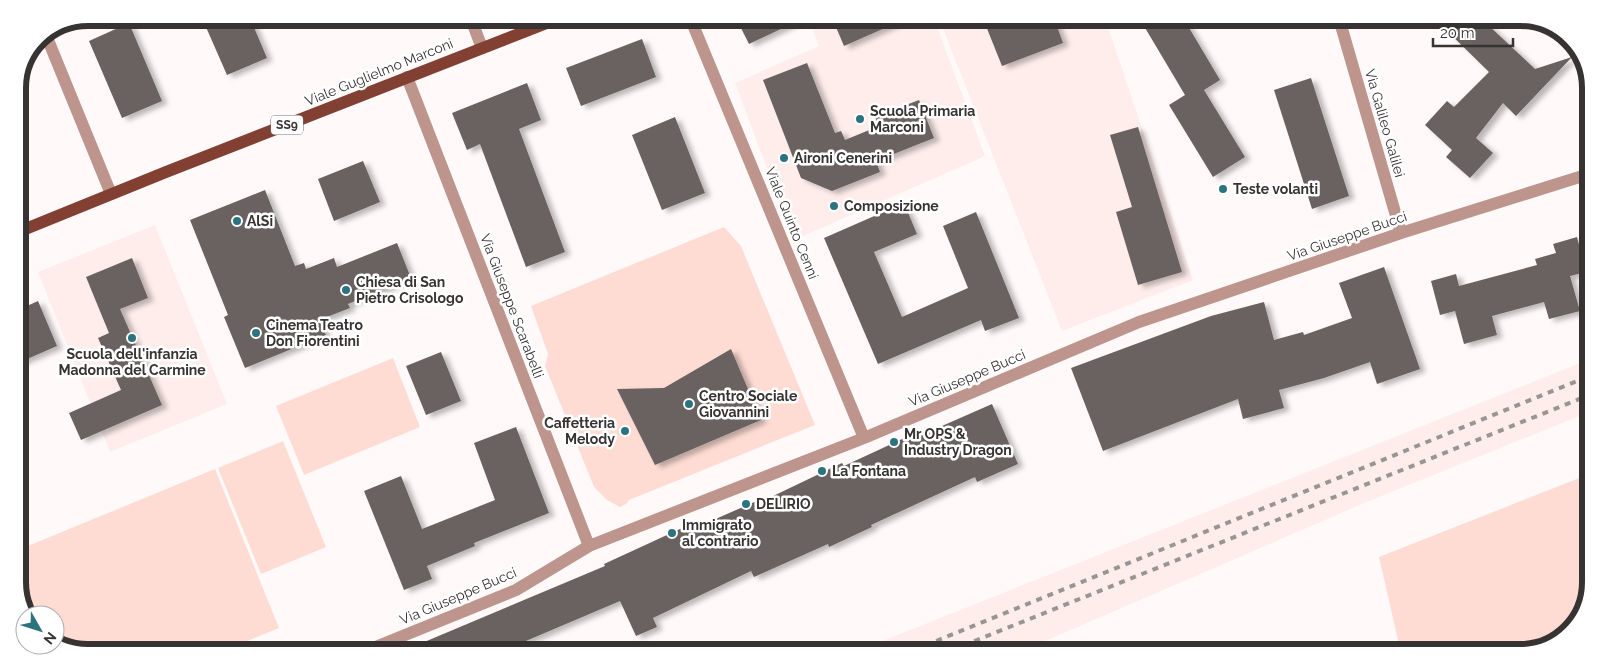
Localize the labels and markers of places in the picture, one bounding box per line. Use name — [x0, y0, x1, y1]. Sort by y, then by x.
place label: Scuola Primaria Marconi — [870, 103, 975, 135]
marker: Scuola Primaria Marconi — [854, 113, 866, 125]
place label: Aironi Cenerini — [794, 150, 892, 166]
marker: Aironi Cenerini — [778, 152, 790, 164]
place label: Teste volanti — [1233, 181, 1318, 197]
marker: Teste volanti — [1217, 183, 1229, 195]
place label: Composizione — [844, 198, 939, 214]
marker: Composizione — [828, 200, 840, 212]
place label: AlSi — [247, 213, 273, 229]
marker: AlSi — [231, 215, 243, 227]
place label: Chiesa di San Pietro Crisologo — [356, 274, 464, 306]
marker: Chiesa di San Pietro Crisologo — [340, 284, 352, 296]
place label: Cinema Teatro Don Fiorentini — [266, 317, 363, 349]
marker: Cinema Teatro Don Fiorentini — [250, 327, 262, 339]
marker: Scuola dell'infanzia Madonna del Carmine — [126, 332, 138, 344]
place label: Scuola dell'infanzia Madonna del Carmine — [58, 346, 206, 378]
place label: Centro Sociale Giovannini — [699, 388, 798, 420]
marker: Centro Sociale Giovannini — [683, 398, 695, 410]
place label: Caffetteria Melody — [544, 415, 615, 447]
marker: Caffetteria Melody — [619, 425, 631, 437]
place label: Mr OPS & Industry Dragon — [904, 426, 1012, 458]
marker: Mr OPS & Industry Dragon — [888, 436, 900, 448]
place label: La Fontana — [832, 463, 906, 479]
marker: La Fontana — [816, 465, 828, 477]
place label: DELIRIO — [756, 496, 811, 512]
marker: DELIRIO — [740, 498, 752, 510]
place label: Immigrato al contrario — [682, 517, 759, 549]
marker: Immigrato al contrario — [666, 527, 678, 539]

